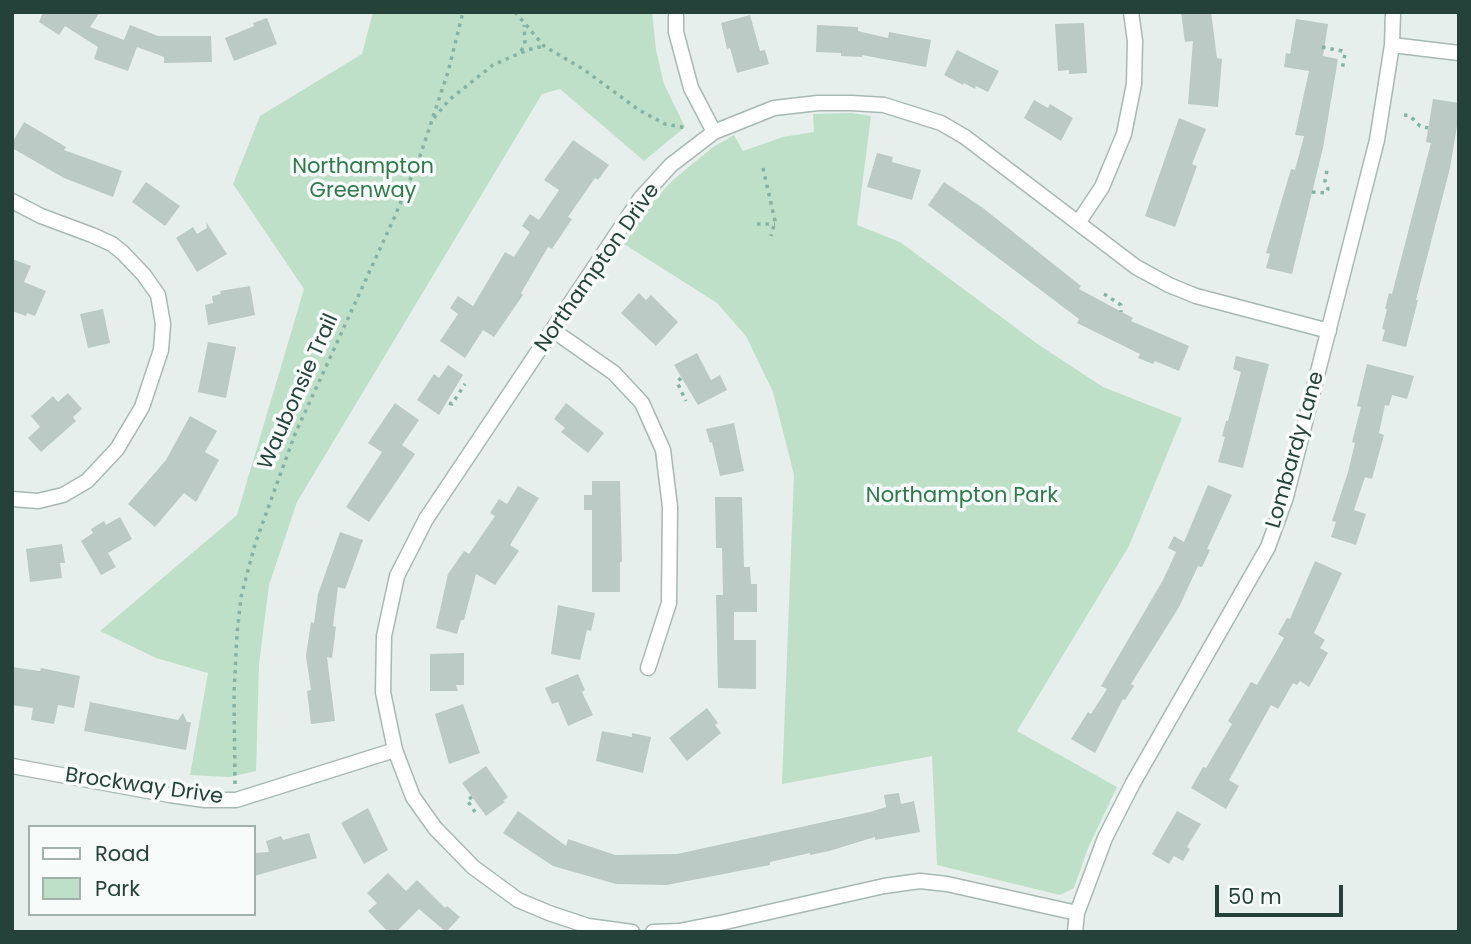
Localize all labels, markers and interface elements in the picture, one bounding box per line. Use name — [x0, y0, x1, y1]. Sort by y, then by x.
park label: Northampton Greenway — [292, 155, 434, 205]
street label: Northampton Drive — [530, 179, 666, 357]
street label: Waubonsie Trail — [253, 310, 345, 474]
street label: Lombardy Lane — [1262, 369, 1330, 531]
park label: Northampton Park — [866, 484, 1058, 510]
street label: Brockway Drive — [63, 763, 225, 811]
legend — [28, 825, 256, 916]
text: Road — [95, 839, 150, 868]
scale bar — [1219, 870, 1347, 914]
text: Park — [95, 874, 140, 903]
text: 50 m — [1228, 882, 1282, 911]

